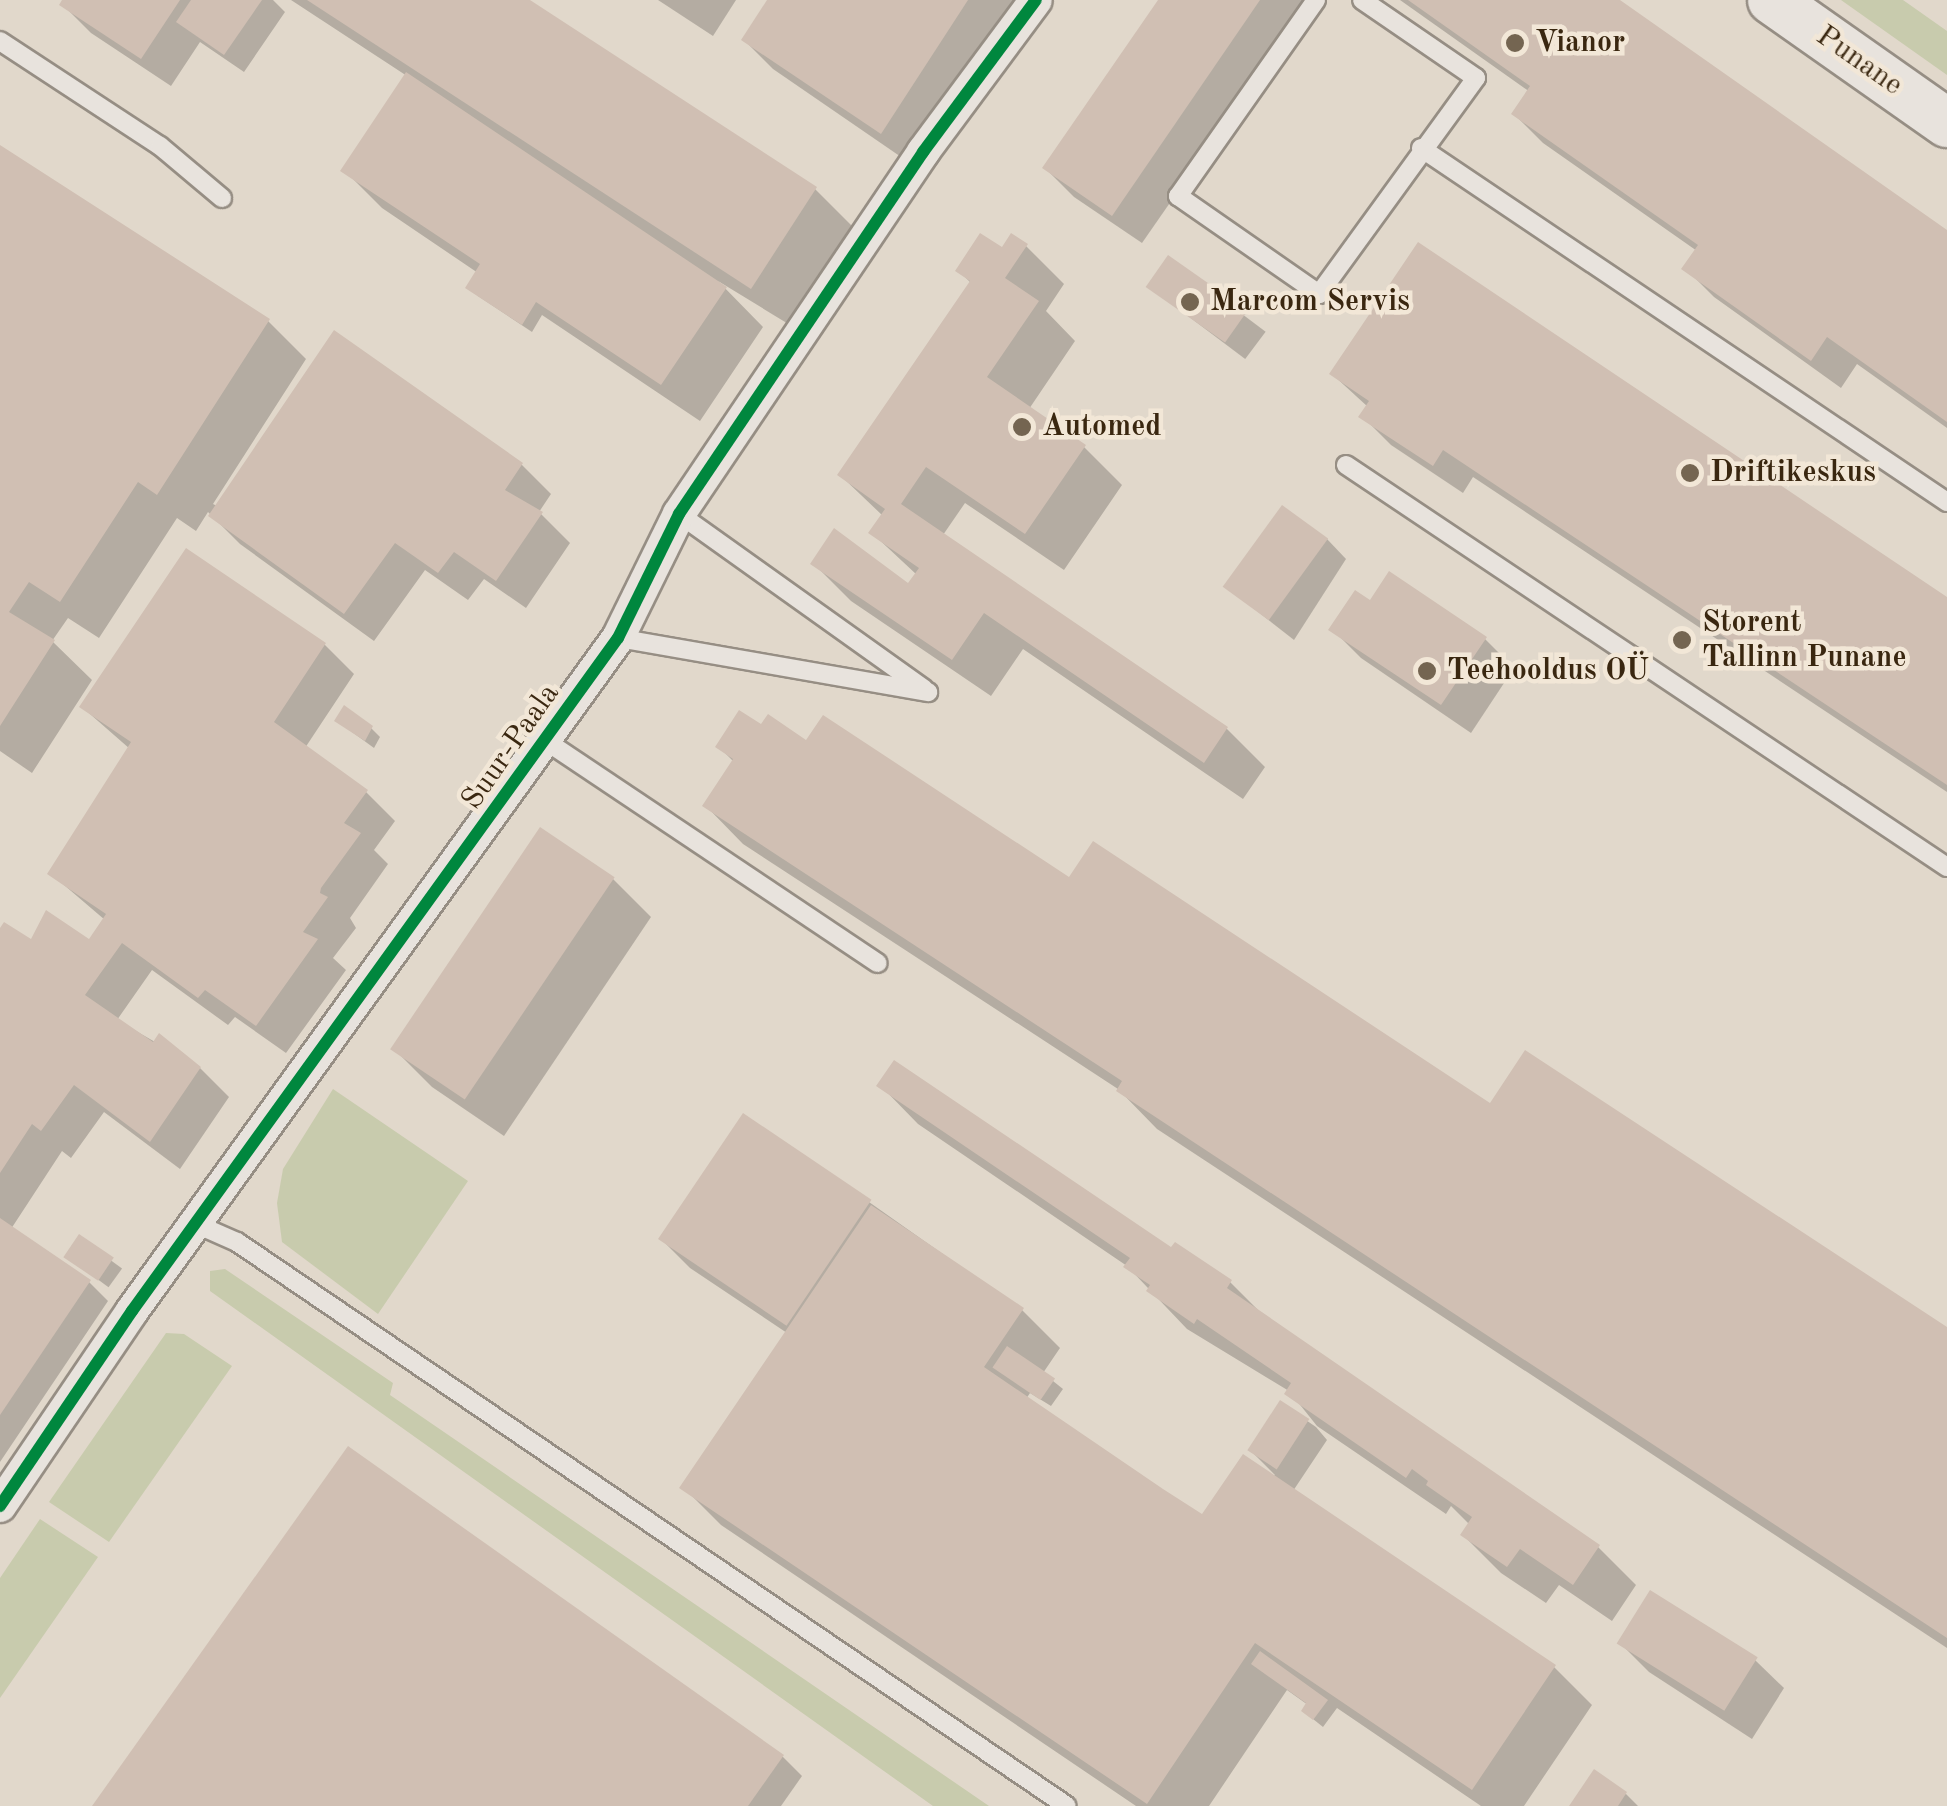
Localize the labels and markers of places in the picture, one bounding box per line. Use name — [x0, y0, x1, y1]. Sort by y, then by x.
place label: Vianor — [1535, 25, 1625, 61]
marker: Vianor — [1504, 32, 1526, 54]
place label: Marcom Servis — [1210, 284, 1410, 320]
marker: Marcom Servis — [1179, 291, 1201, 313]
place label: Automed — [1042, 409, 1161, 445]
marker: Automed — [1011, 416, 1033, 438]
place label: Driftikeskus — [1710, 455, 1876, 491]
marker: Driftikeskus — [1679, 462, 1701, 484]
place label: Storent Tallinn Punane — [1702, 605, 1907, 676]
marker: Storent Tallinn Punane — [1671, 629, 1693, 651]
place label: Teehooldus OÜ — [1447, 653, 1649, 689]
marker: Teehooldus OÜ — [1416, 660, 1438, 682]

